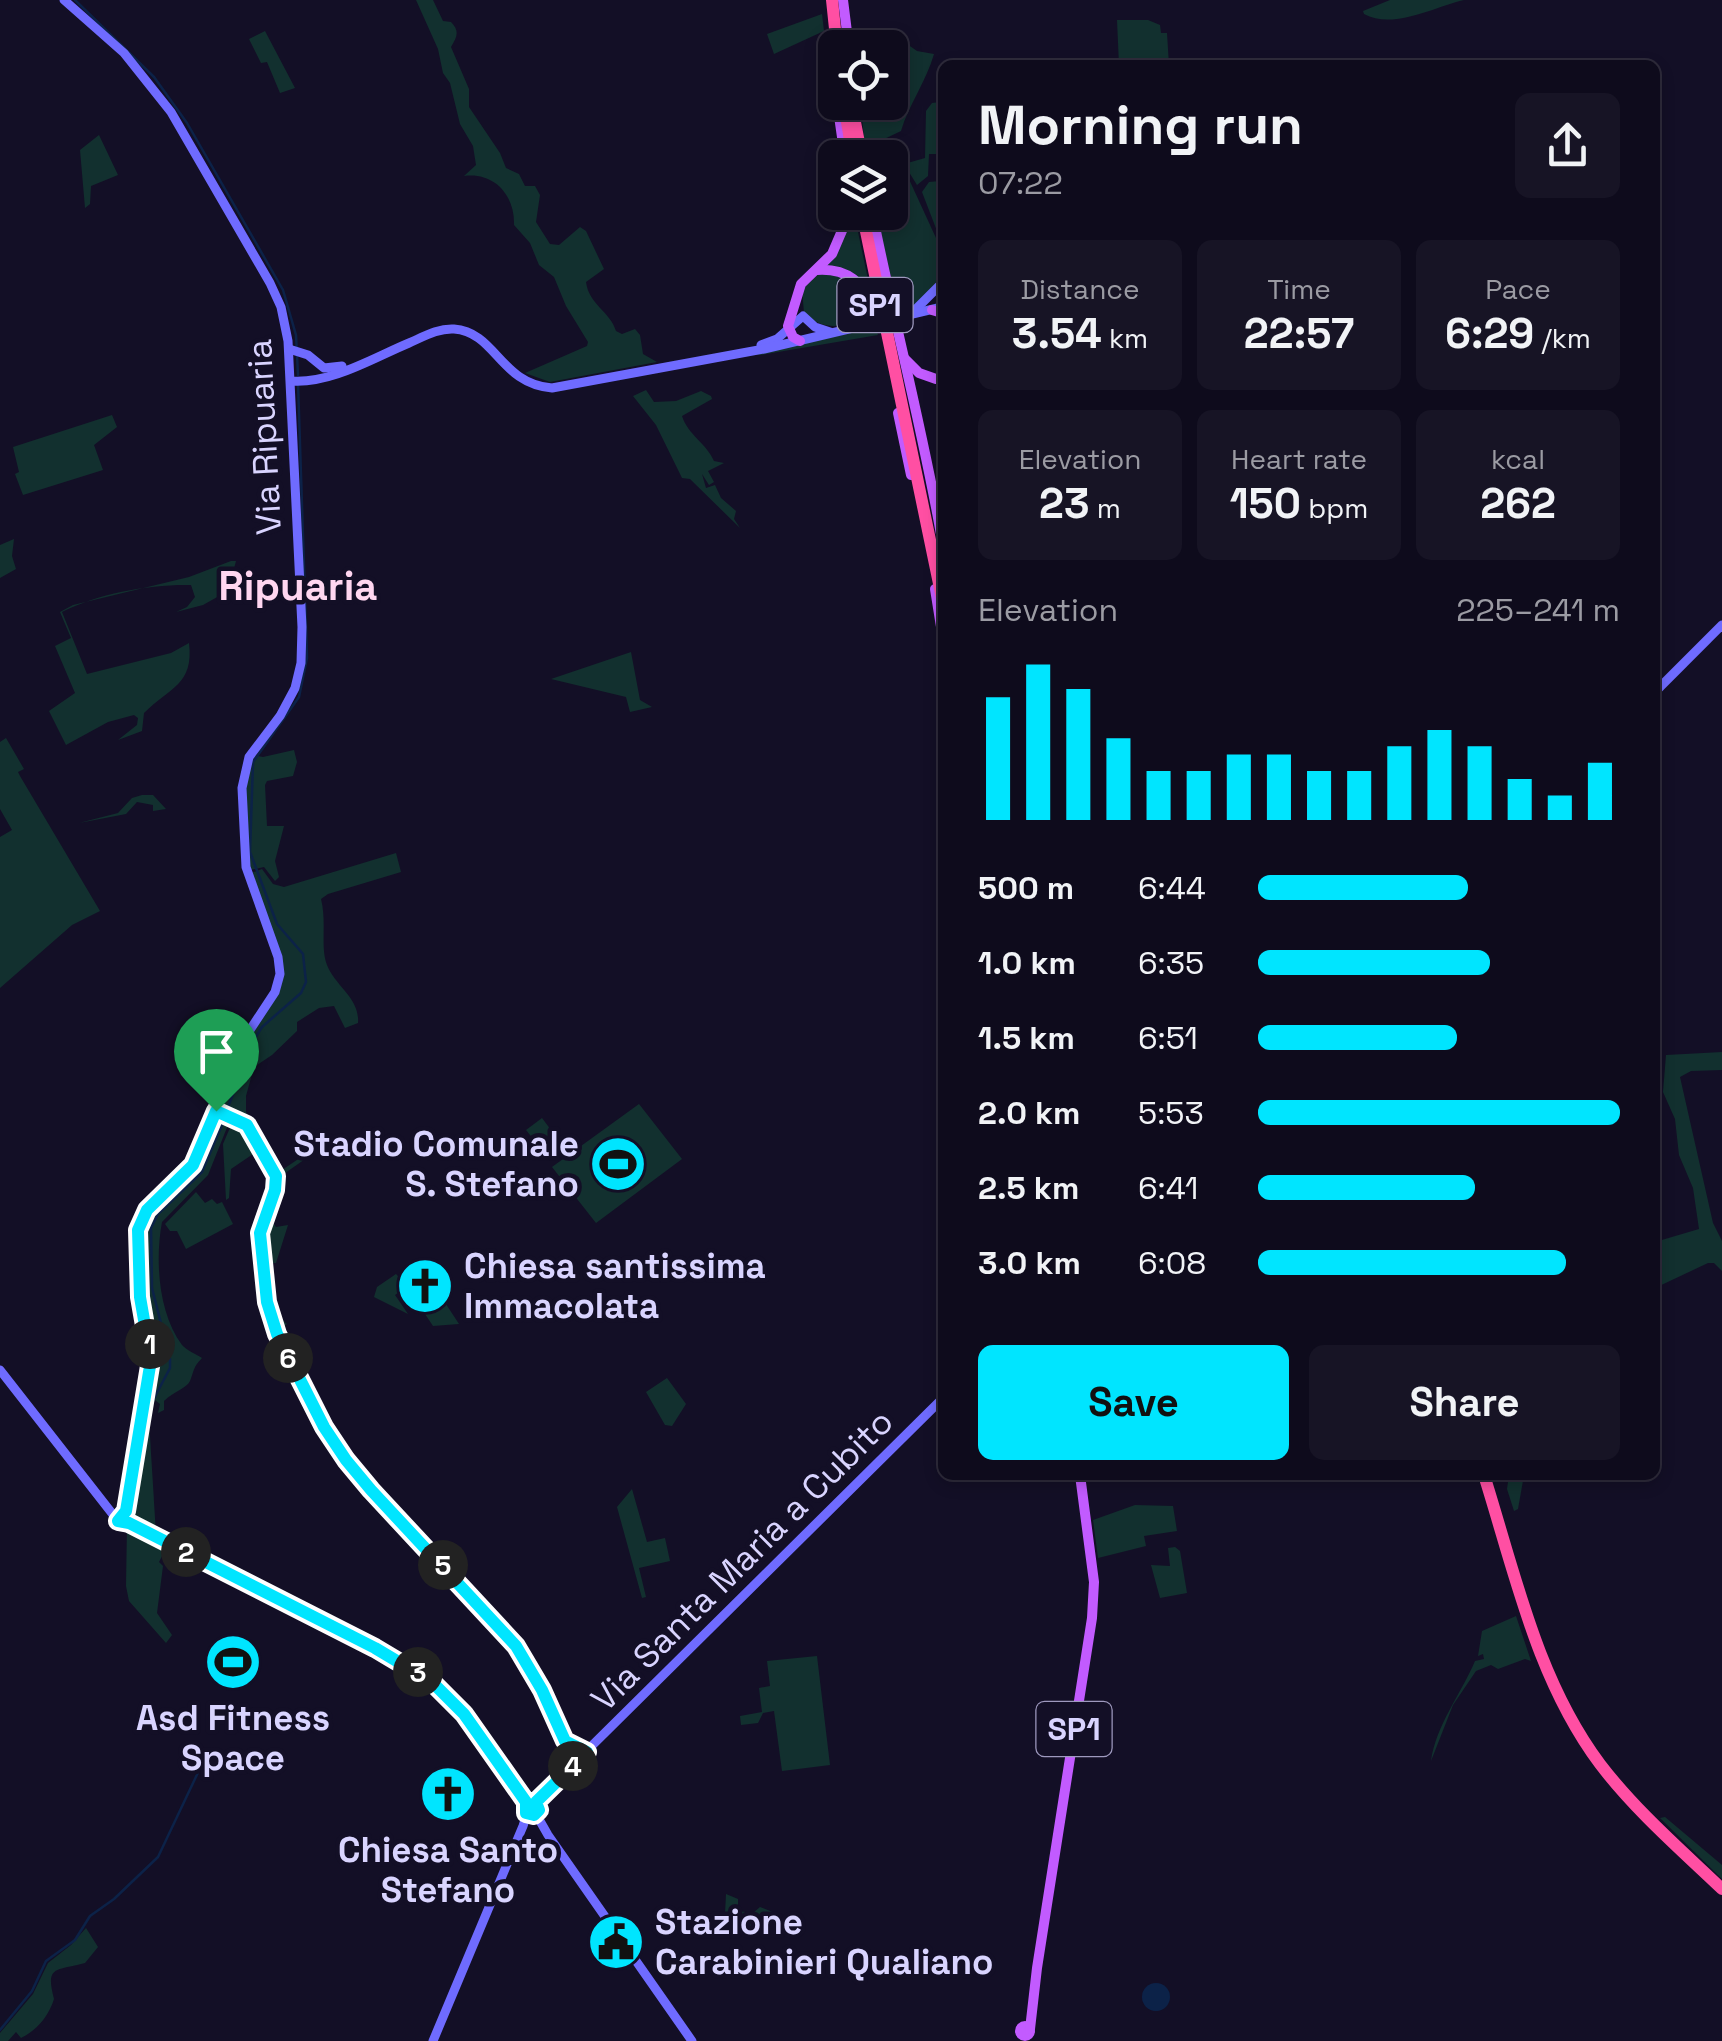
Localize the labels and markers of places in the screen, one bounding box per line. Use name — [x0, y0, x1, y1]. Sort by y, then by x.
pin — [174, 1009, 259, 1112]
place label: Stadio Comunale S. Stefano — [294, 1122, 579, 1206]
sports icon: Stadio Comunale S. Stefano — [588, 1134, 648, 1194]
place label: Chiesa santissima Immacolata — [464, 1244, 766, 1328]
church icon: Chiesa santissima Immacolata — [395, 1256, 455, 1316]
pin: 1 — [125, 1319, 175, 1369]
pin: 6 — [263, 1333, 313, 1383]
pin: 2 — [161, 1527, 211, 1577]
pin: 5 — [418, 1540, 468, 1590]
sports icon: Asd Fitness Space — [203, 1632, 263, 1692]
pin: 3 — [393, 1647, 443, 1697]
place label: Asd Fitness Space — [136, 1696, 330, 1780]
pin: 4 — [548, 1741, 598, 1791]
church icon: Chiesa Santo Stefano — [418, 1764, 478, 1824]
place label: Chiesa Santo Stefano — [338, 1828, 558, 1912]
place label: Stazione Carabinieri Qualiano — [655, 1900, 994, 1984]
public building icon: Stazione Carabinieri Qualiano — [586, 1912, 646, 1972]

